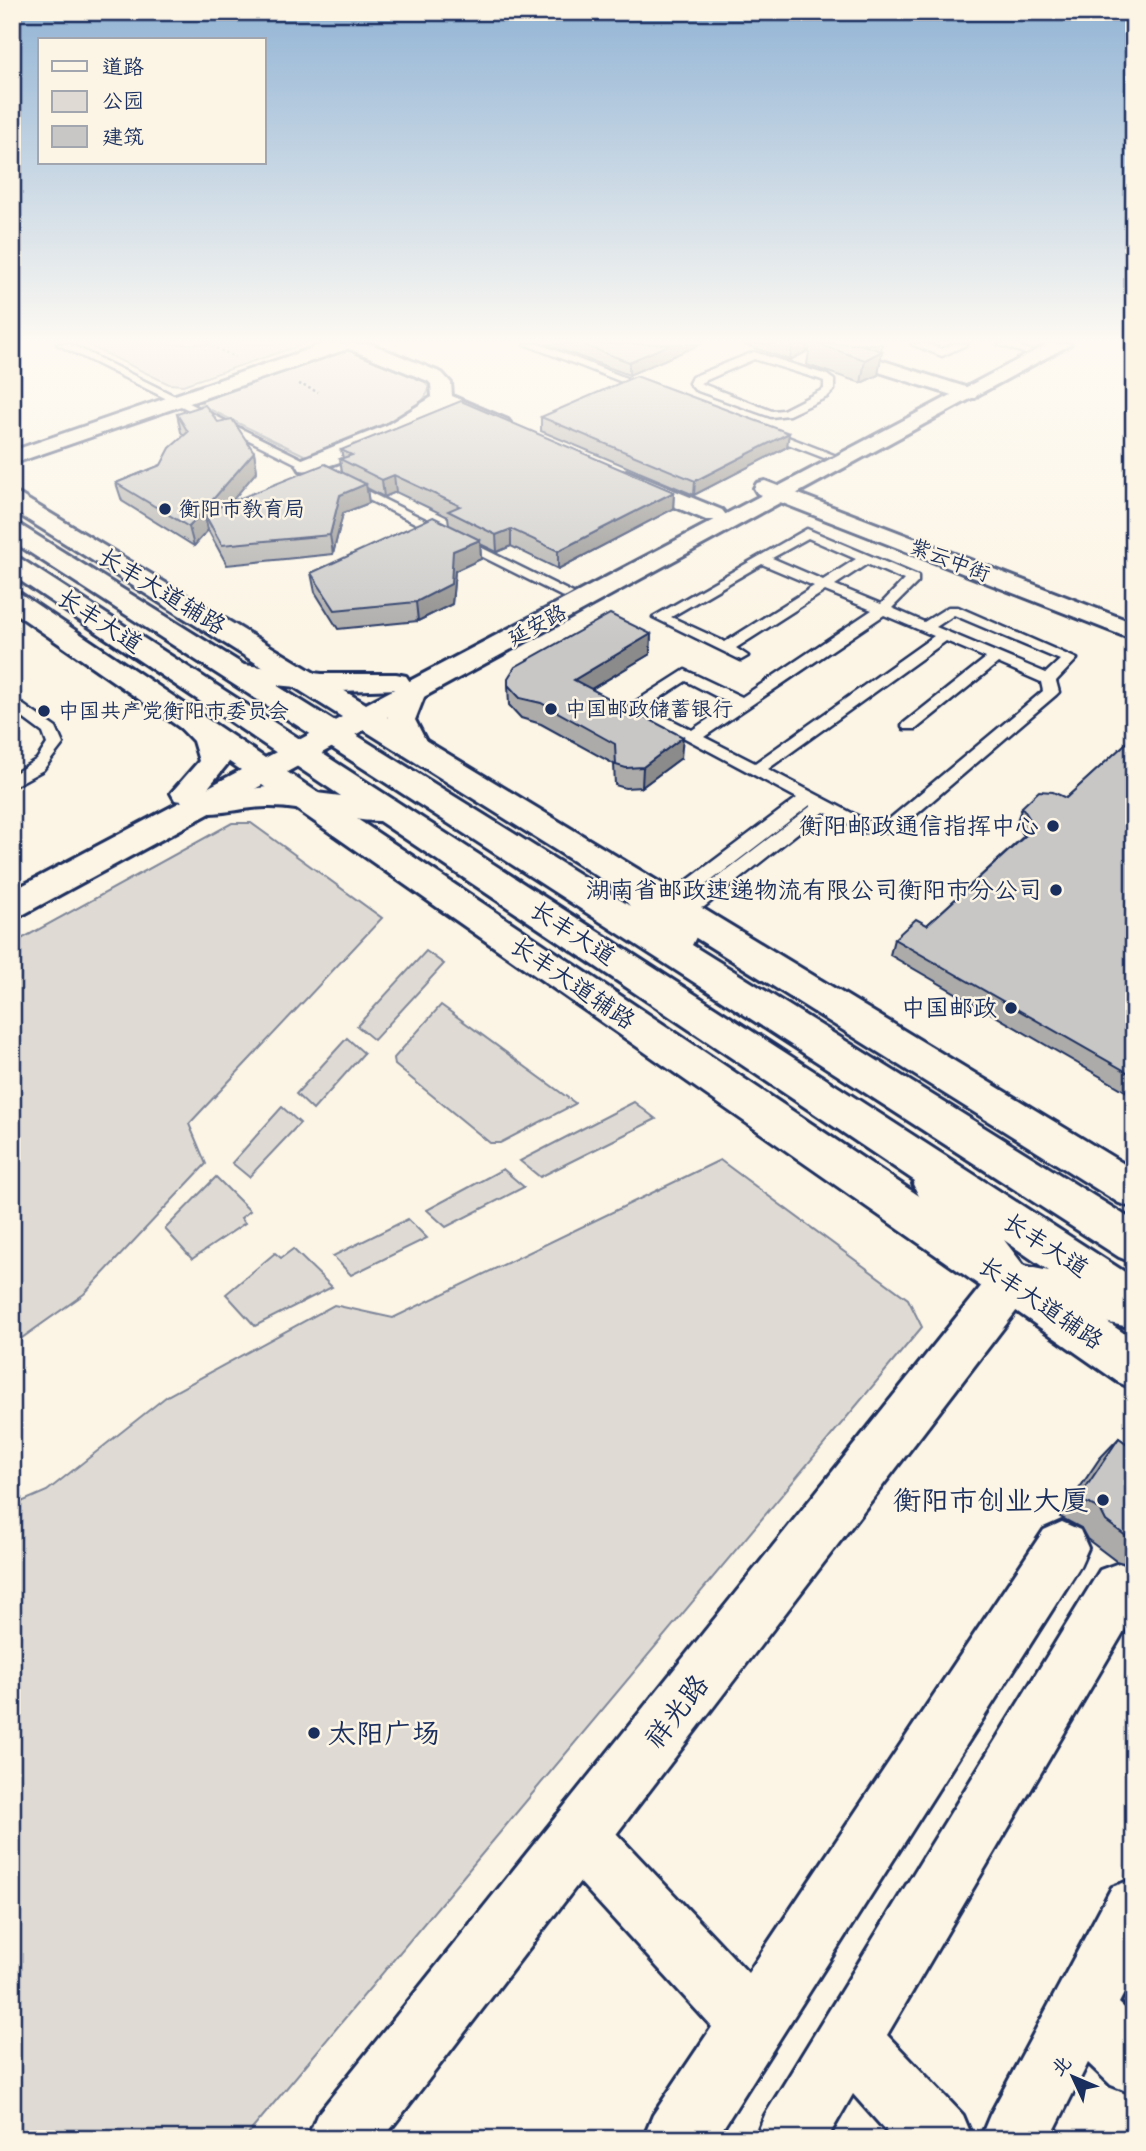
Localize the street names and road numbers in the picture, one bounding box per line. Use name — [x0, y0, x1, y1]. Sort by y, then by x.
street label: 紫云中街 — [906, 532, 994, 587]
street label: 长丰大道辅路 — [93, 542, 231, 640]
street label: 长丰大道 — [52, 583, 148, 659]
street label: 延安路 — [503, 598, 571, 651]
street label: 长丰大道 — [525, 893, 622, 971]
street label: 长丰大道辅路 — [505, 929, 642, 1035]
street label: 长丰大道 — [998, 1205, 1095, 1283]
street label: 长丰大道辅路 — [973, 1249, 1110, 1355]
street label: 祥光路 — [636, 1667, 716, 1755]

